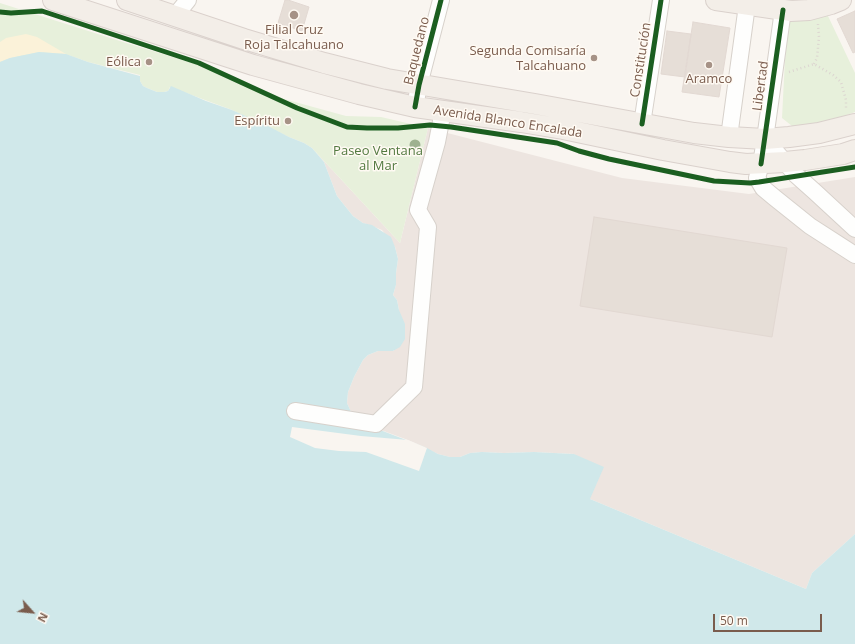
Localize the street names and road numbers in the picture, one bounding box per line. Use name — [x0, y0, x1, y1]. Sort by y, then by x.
street label: Baquedano — [401, 15, 433, 87]
street label: Constitución — [627, 21, 655, 99]
street label: Libertad — [750, 60, 772, 112]
street label: Avenida Blanco Encalada — [432, 103, 584, 141]

